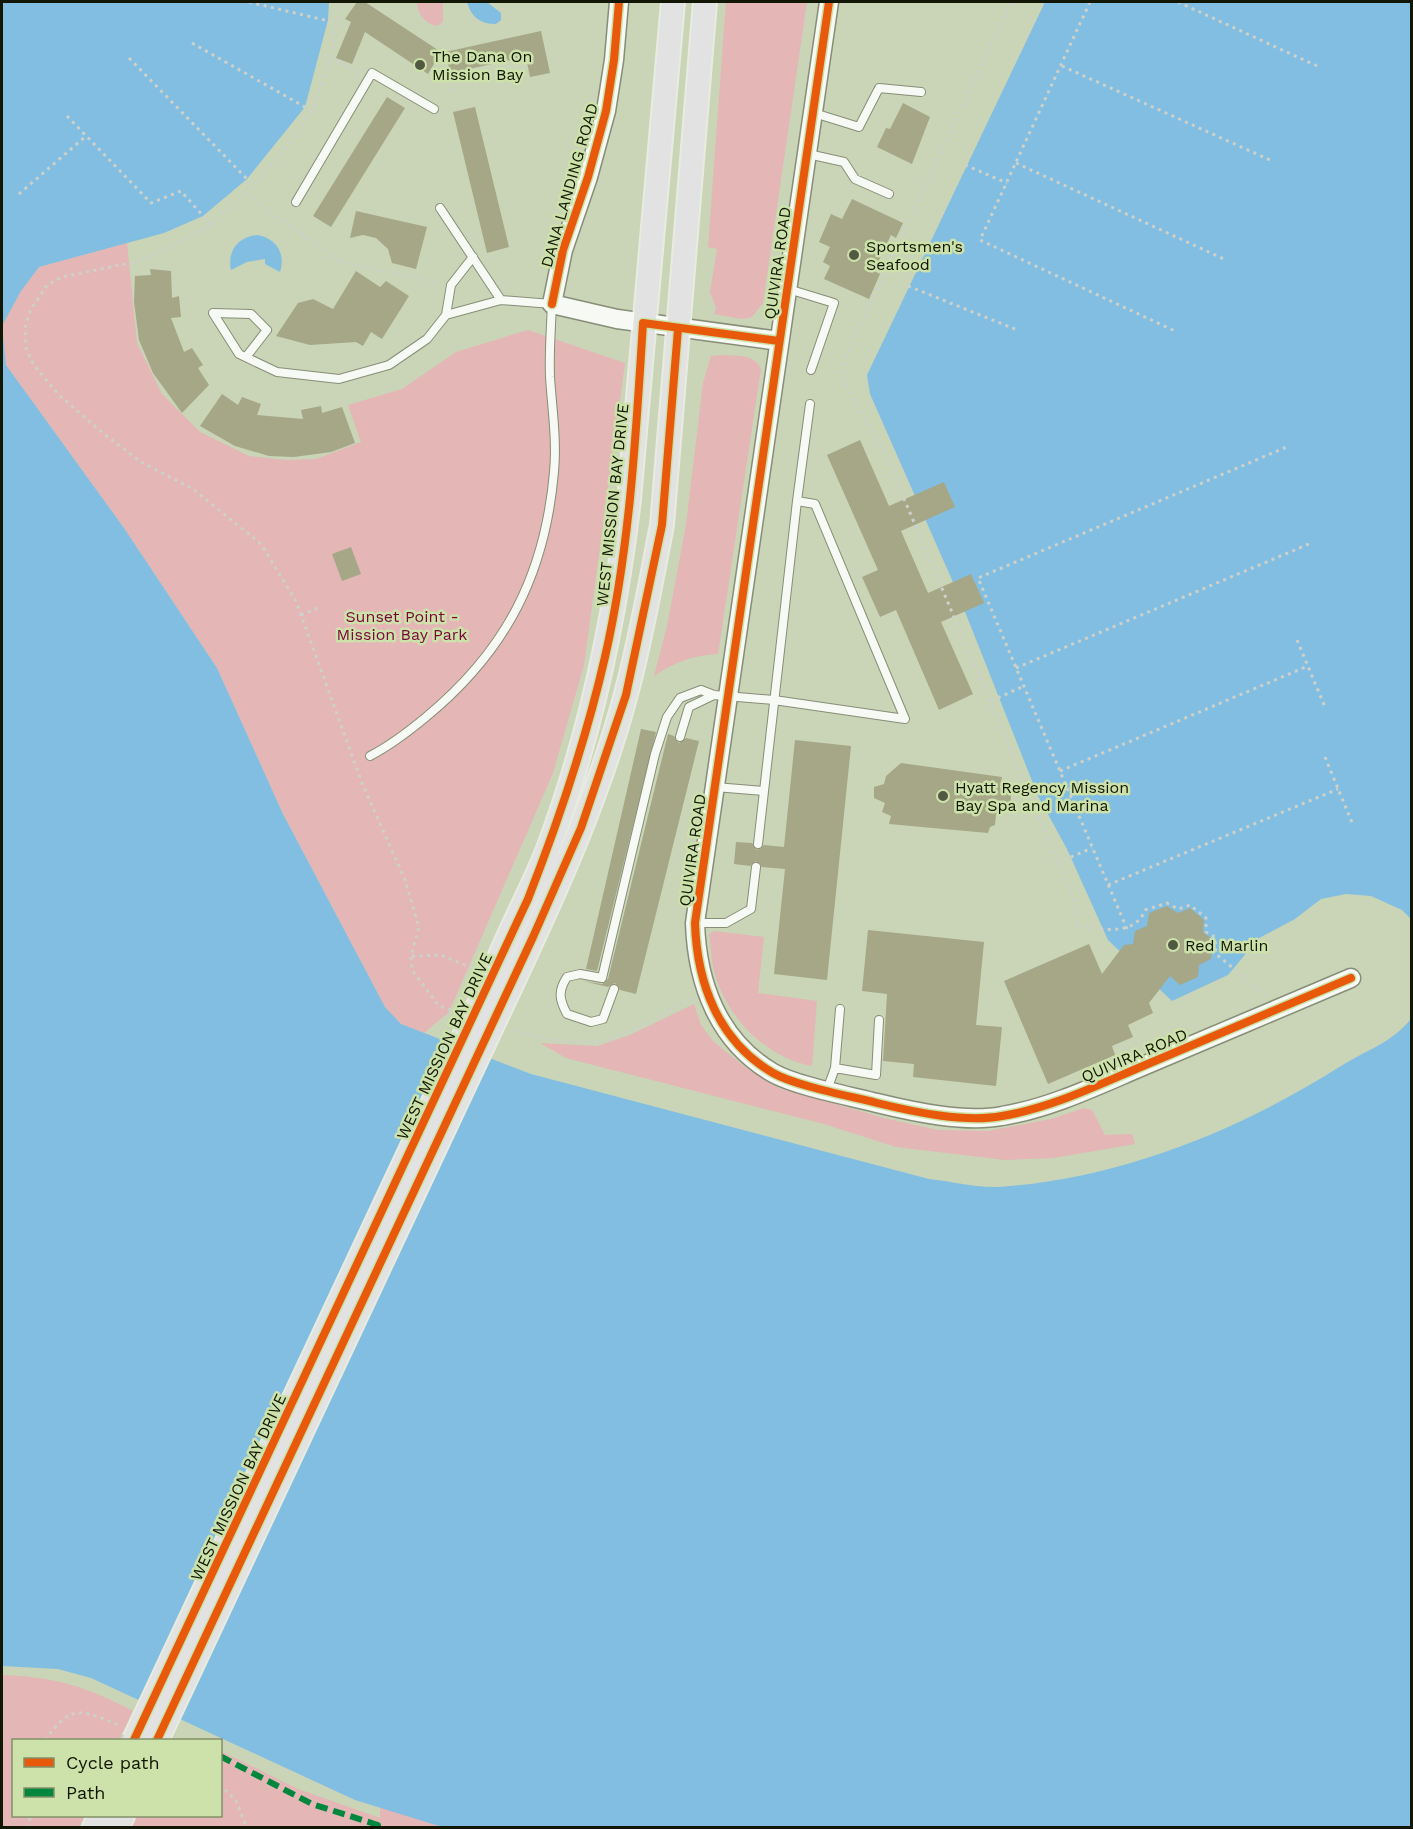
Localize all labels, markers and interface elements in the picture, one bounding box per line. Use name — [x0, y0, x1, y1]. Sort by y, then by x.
place label: The Dana On Mission Bay — [432, 47, 532, 84]
marker: The Dana On Mission Bay — [413, 58, 427, 72]
street label: DANA LANDING ROAD — [537, 101, 602, 269]
street label: QUIVIRA ROAD — [760, 206, 795, 321]
place label: Sportsmen's Seafood — [866, 237, 963, 274]
marker: Sportsmen's Seafood — [847, 248, 861, 262]
street label: WEST MISSION BAY DRIVE — [592, 403, 633, 608]
park label: Sunset Point - Mission Bay Park — [337, 607, 467, 644]
place label: Hyatt Regency Mission Bay Spa and Marina — [955, 778, 1129, 815]
marker: Hyatt Regency Mission Bay Spa and Marina — [936, 789, 950, 803]
street label: QUIVIRA ROAD — [675, 793, 710, 908]
place label: Red Marlin — [1185, 936, 1268, 955]
marker: Red Marlin — [1166, 938, 1180, 952]
street label: WEST MISSION BAY DRIVE — [393, 950, 496, 1143]
street label: QUIVIRA ROAD — [1078, 1025, 1190, 1086]
street label: WEST MISSION BAY DRIVE — [187, 1391, 290, 1584]
legend — [12, 1739, 222, 1817]
text: Cycle path — [66, 1752, 160, 1773]
text: Path — [66, 1782, 106, 1803]

